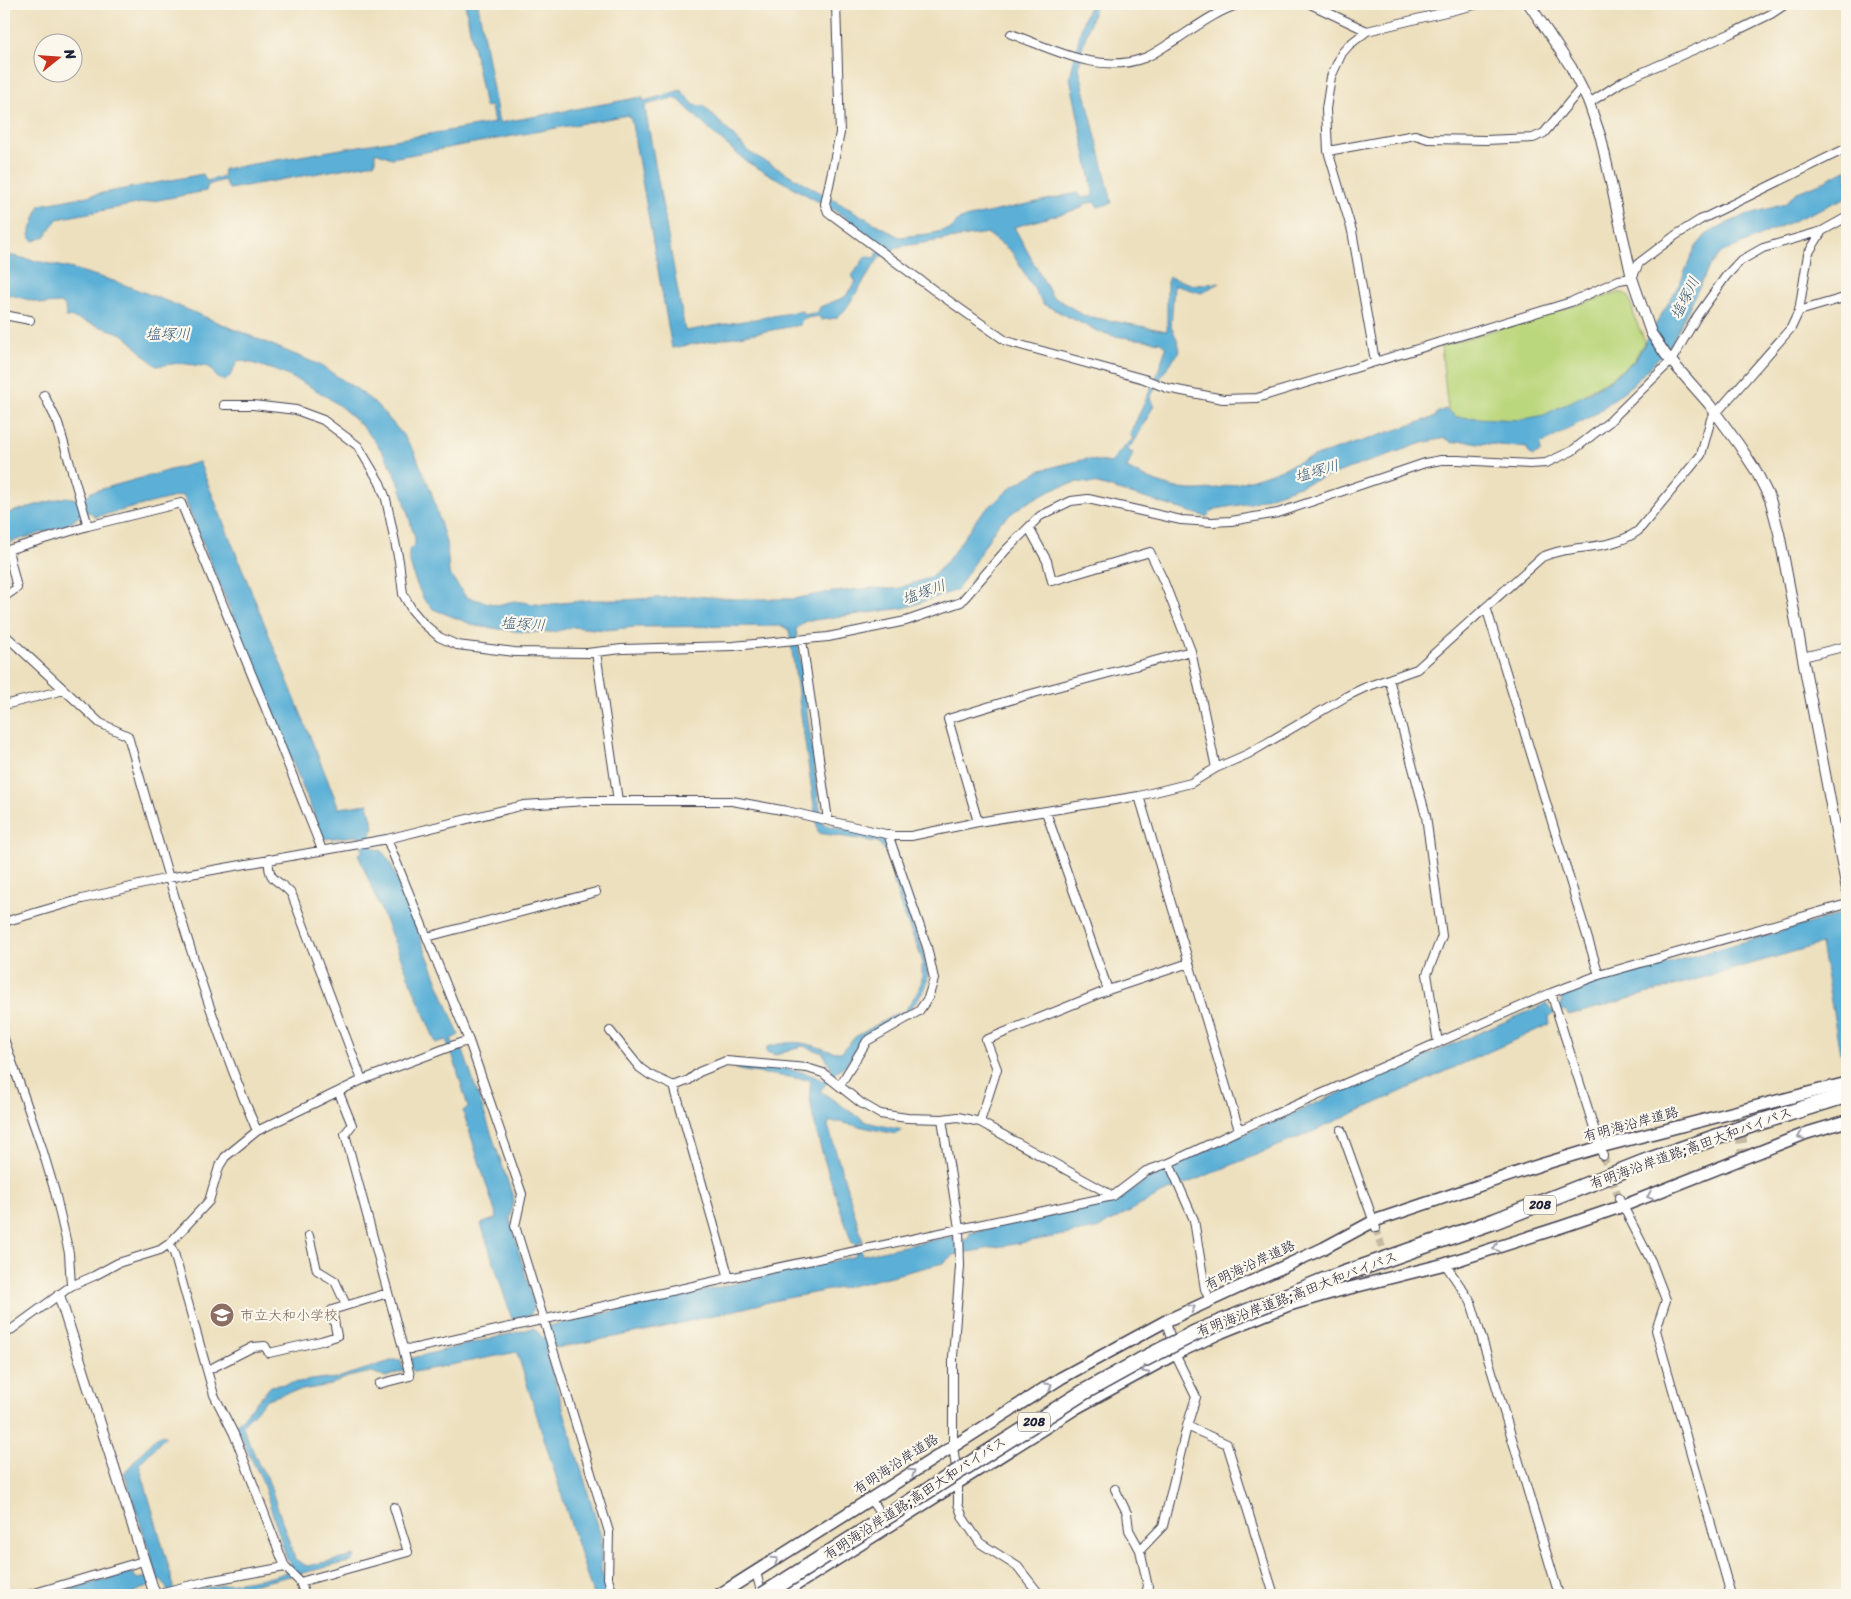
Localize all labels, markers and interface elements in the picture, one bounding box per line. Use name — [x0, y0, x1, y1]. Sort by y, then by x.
north arrow — [32, 32, 82, 82]
text: N — [56, 45, 83, 63]
water label: 塩塚川 — [1663, 272, 1707, 324]
water label: 塩塚川 — [145, 321, 191, 347]
water label: 塩塚川 — [1292, 452, 1342, 490]
water label: 塩塚川 — [898, 572, 950, 612]
water label: 塩塚川 — [500, 610, 546, 638]
street label: 有明海沿岸道路 — [1580, 1099, 1682, 1149]
street label: 有明海沿岸道路;高田大和バイパス — [1586, 1100, 1796, 1196]
one-way arrow — [1797, 1130, 1806, 1140]
one-way arrow — [1646, 1189, 1655, 1200]
road number: 208 — [1524, 1196, 1556, 1214]
street label: 有明海沿岸道路 — [1200, 1233, 1300, 1297]
one-way arrow — [1492, 1242, 1501, 1252]
street label: 有明海沿岸道路;高田大和バイパス — [1193, 1244, 1401, 1344]
school or university icon: 市立大和小学校 — [209, 1302, 235, 1328]
place label: 市立大和小学校 — [240, 1303, 338, 1328]
one-way arrow — [1187, 1304, 1196, 1314]
one-way arrow — [1142, 1363, 1151, 1373]
one-way arrow — [1044, 1382, 1053, 1392]
road number: 208 — [1018, 1412, 1050, 1431]
street label: 有明海沿岸道路 — [848, 1427, 944, 1501]
street label: 有明海沿岸道路;高田大和バイパス — [818, 1429, 1012, 1567]
one-way arrow — [906, 1469, 915, 1478]
one-way arrow — [769, 1556, 778, 1566]

